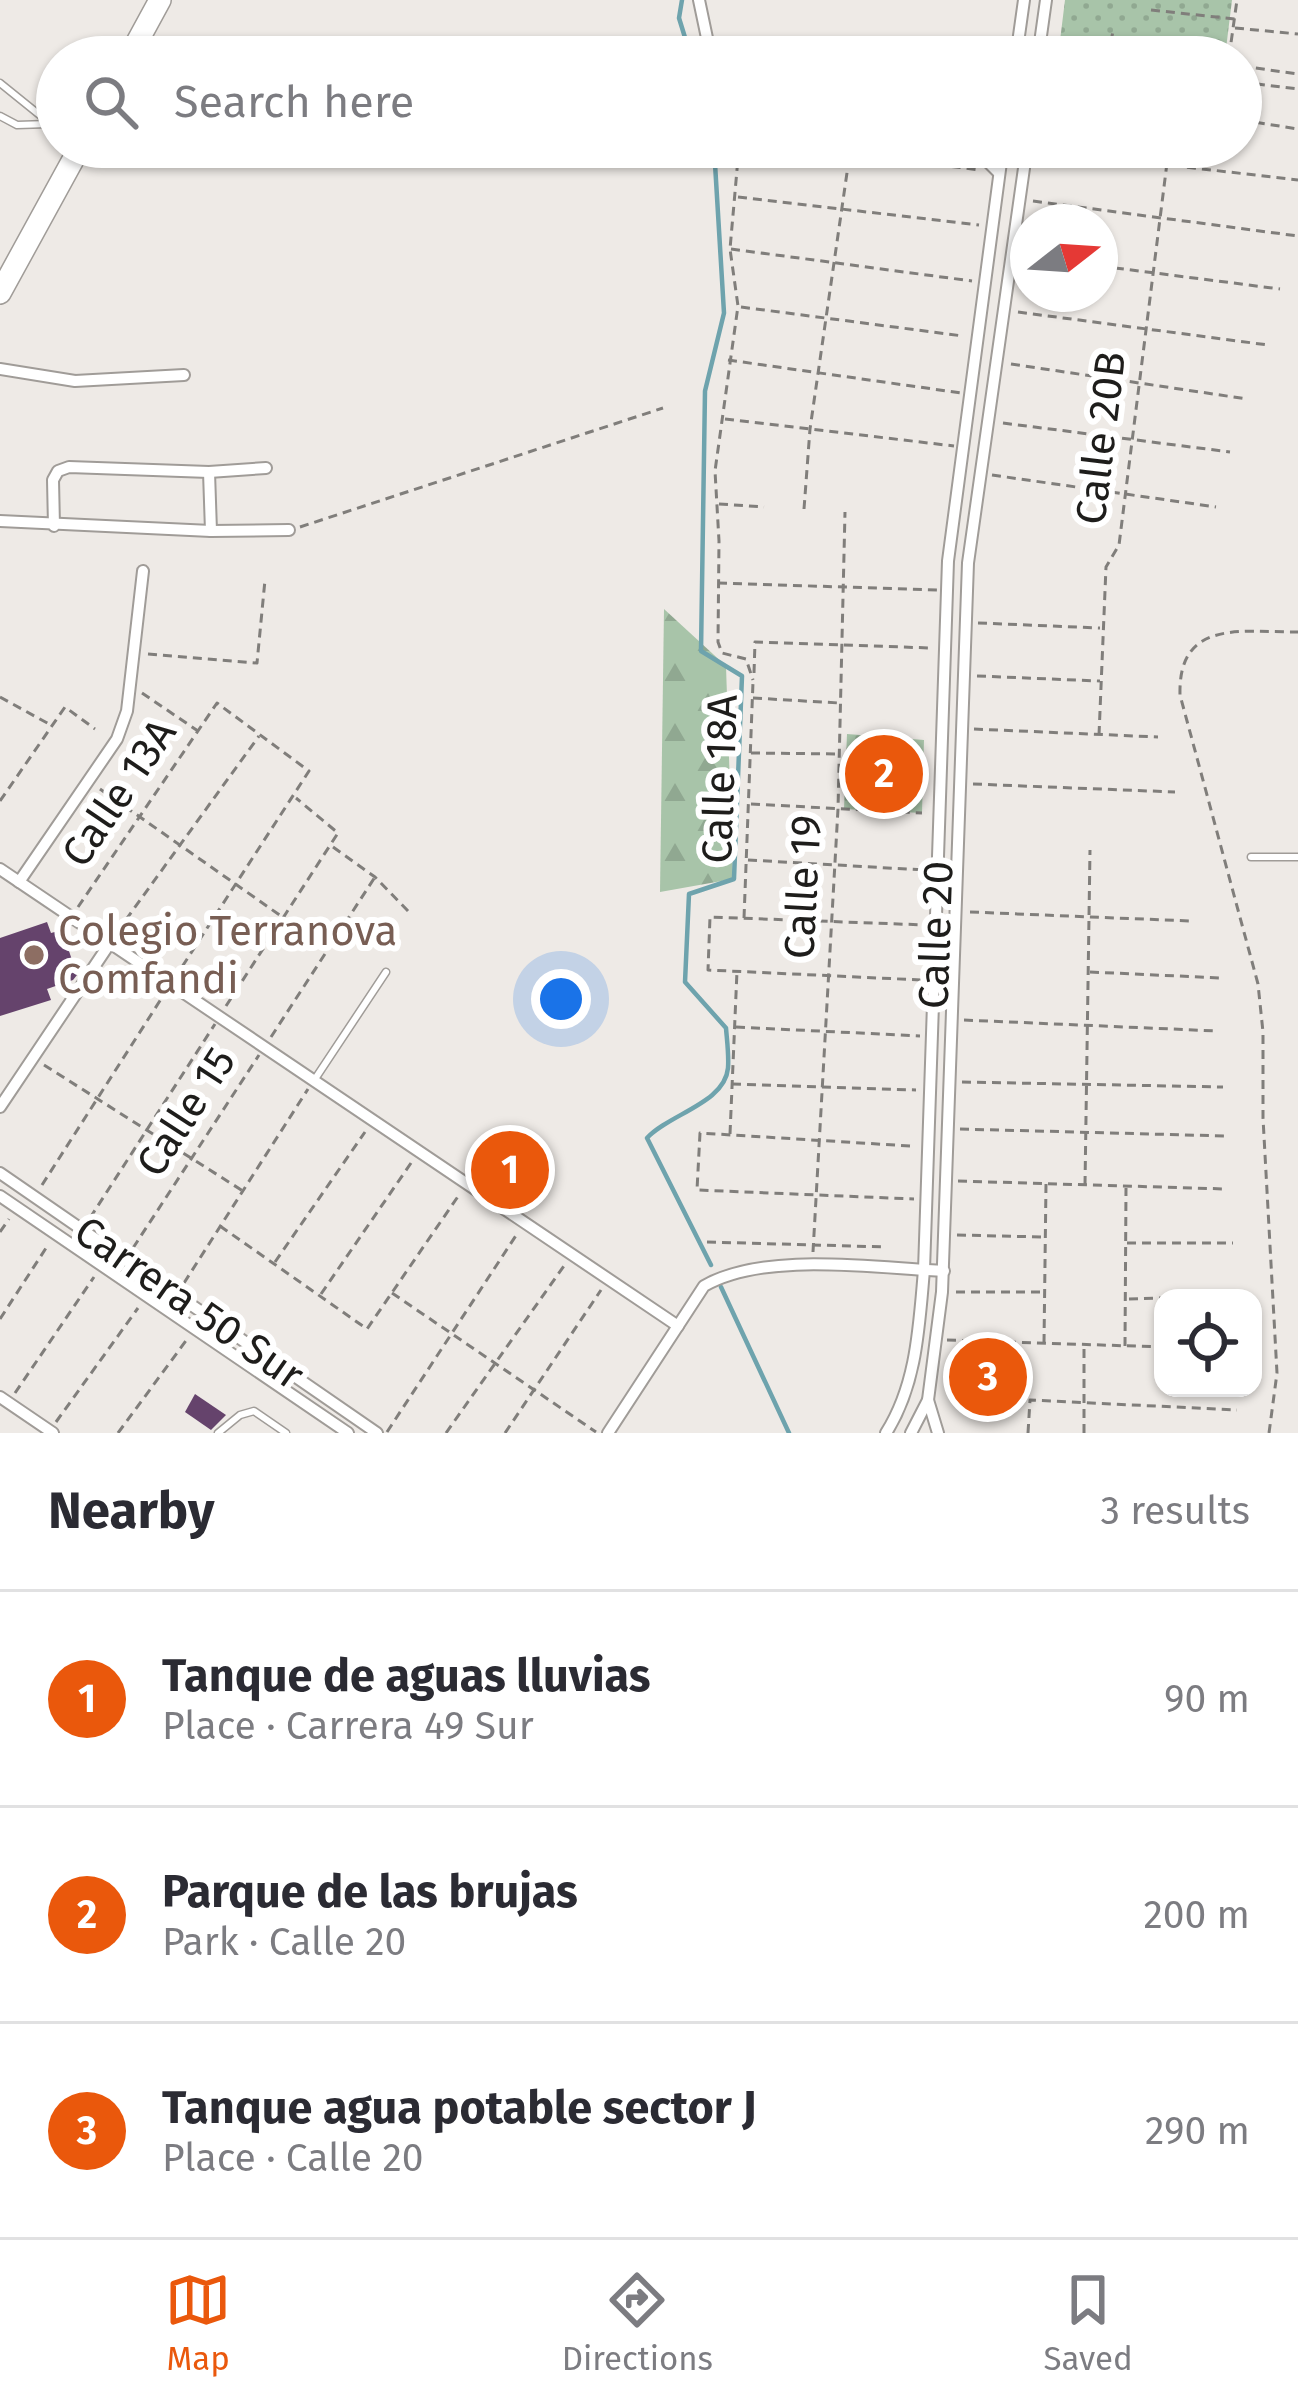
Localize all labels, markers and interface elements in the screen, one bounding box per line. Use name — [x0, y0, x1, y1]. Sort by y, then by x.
search box — [36, 36, 1262, 168]
icon: search — [78, 69, 144, 135]
text: Search here — [174, 75, 414, 129]
north arrow — [1010, 204, 1118, 312]
street label: Calle 20B — [1066, 349, 1136, 527]
street label: Calle 18A — [692, 693, 748, 865]
street label: Calle 13A — [52, 710, 186, 876]
pin: 2 — [845, 729, 923, 819]
street label: Calle 19 — [774, 814, 832, 960]
street label: Calle 20 — [908, 860, 964, 1010]
place label: Colegio Terranova Comfandi — [58, 906, 397, 1004]
marker: Colegio Terranova Comfandi — [21, 942, 47, 968]
your location — [531, 969, 591, 1029]
street label: Calle 15 — [126, 1038, 246, 1186]
pin: 1 — [471, 1125, 549, 1215]
street label: Carrera 50 Sur — [65, 1206, 313, 1400]
map controls — [1154, 1289, 1262, 1397]
button: locate — [1154, 1289, 1262, 1397]
pin: 3 — [949, 1332, 1027, 1422]
text: Nearby — [48, 1480, 214, 1542]
text: 3 results — [1100, 1488, 1250, 1534]
text: Tanque de aguas lluvias — [162, 1649, 651, 1703]
text: 1 — [78, 1676, 96, 1722]
text: 90 m — [1164, 1676, 1250, 1722]
text: Place · Carrera 49 Sur — [162, 1703, 534, 1749]
text: Parque de las brujas — [162, 1865, 578, 1919]
text: 2 — [77, 1892, 97, 1938]
text: 200 m — [1143, 1892, 1250, 1938]
text: Park · Calle 20 — [162, 1919, 406, 1965]
text: Tanque agua potable sector J — [162, 2081, 757, 2135]
text: 3 — [77, 2108, 97, 2154]
text: 290 m — [1145, 2108, 1250, 2154]
text: Place · Calle 20 — [162, 2135, 423, 2181]
tab: Map — [165, 2267, 231, 2379]
tab: Directions — [562, 2267, 713, 2379]
tab: Saved — [1043, 2267, 1133, 2379]

